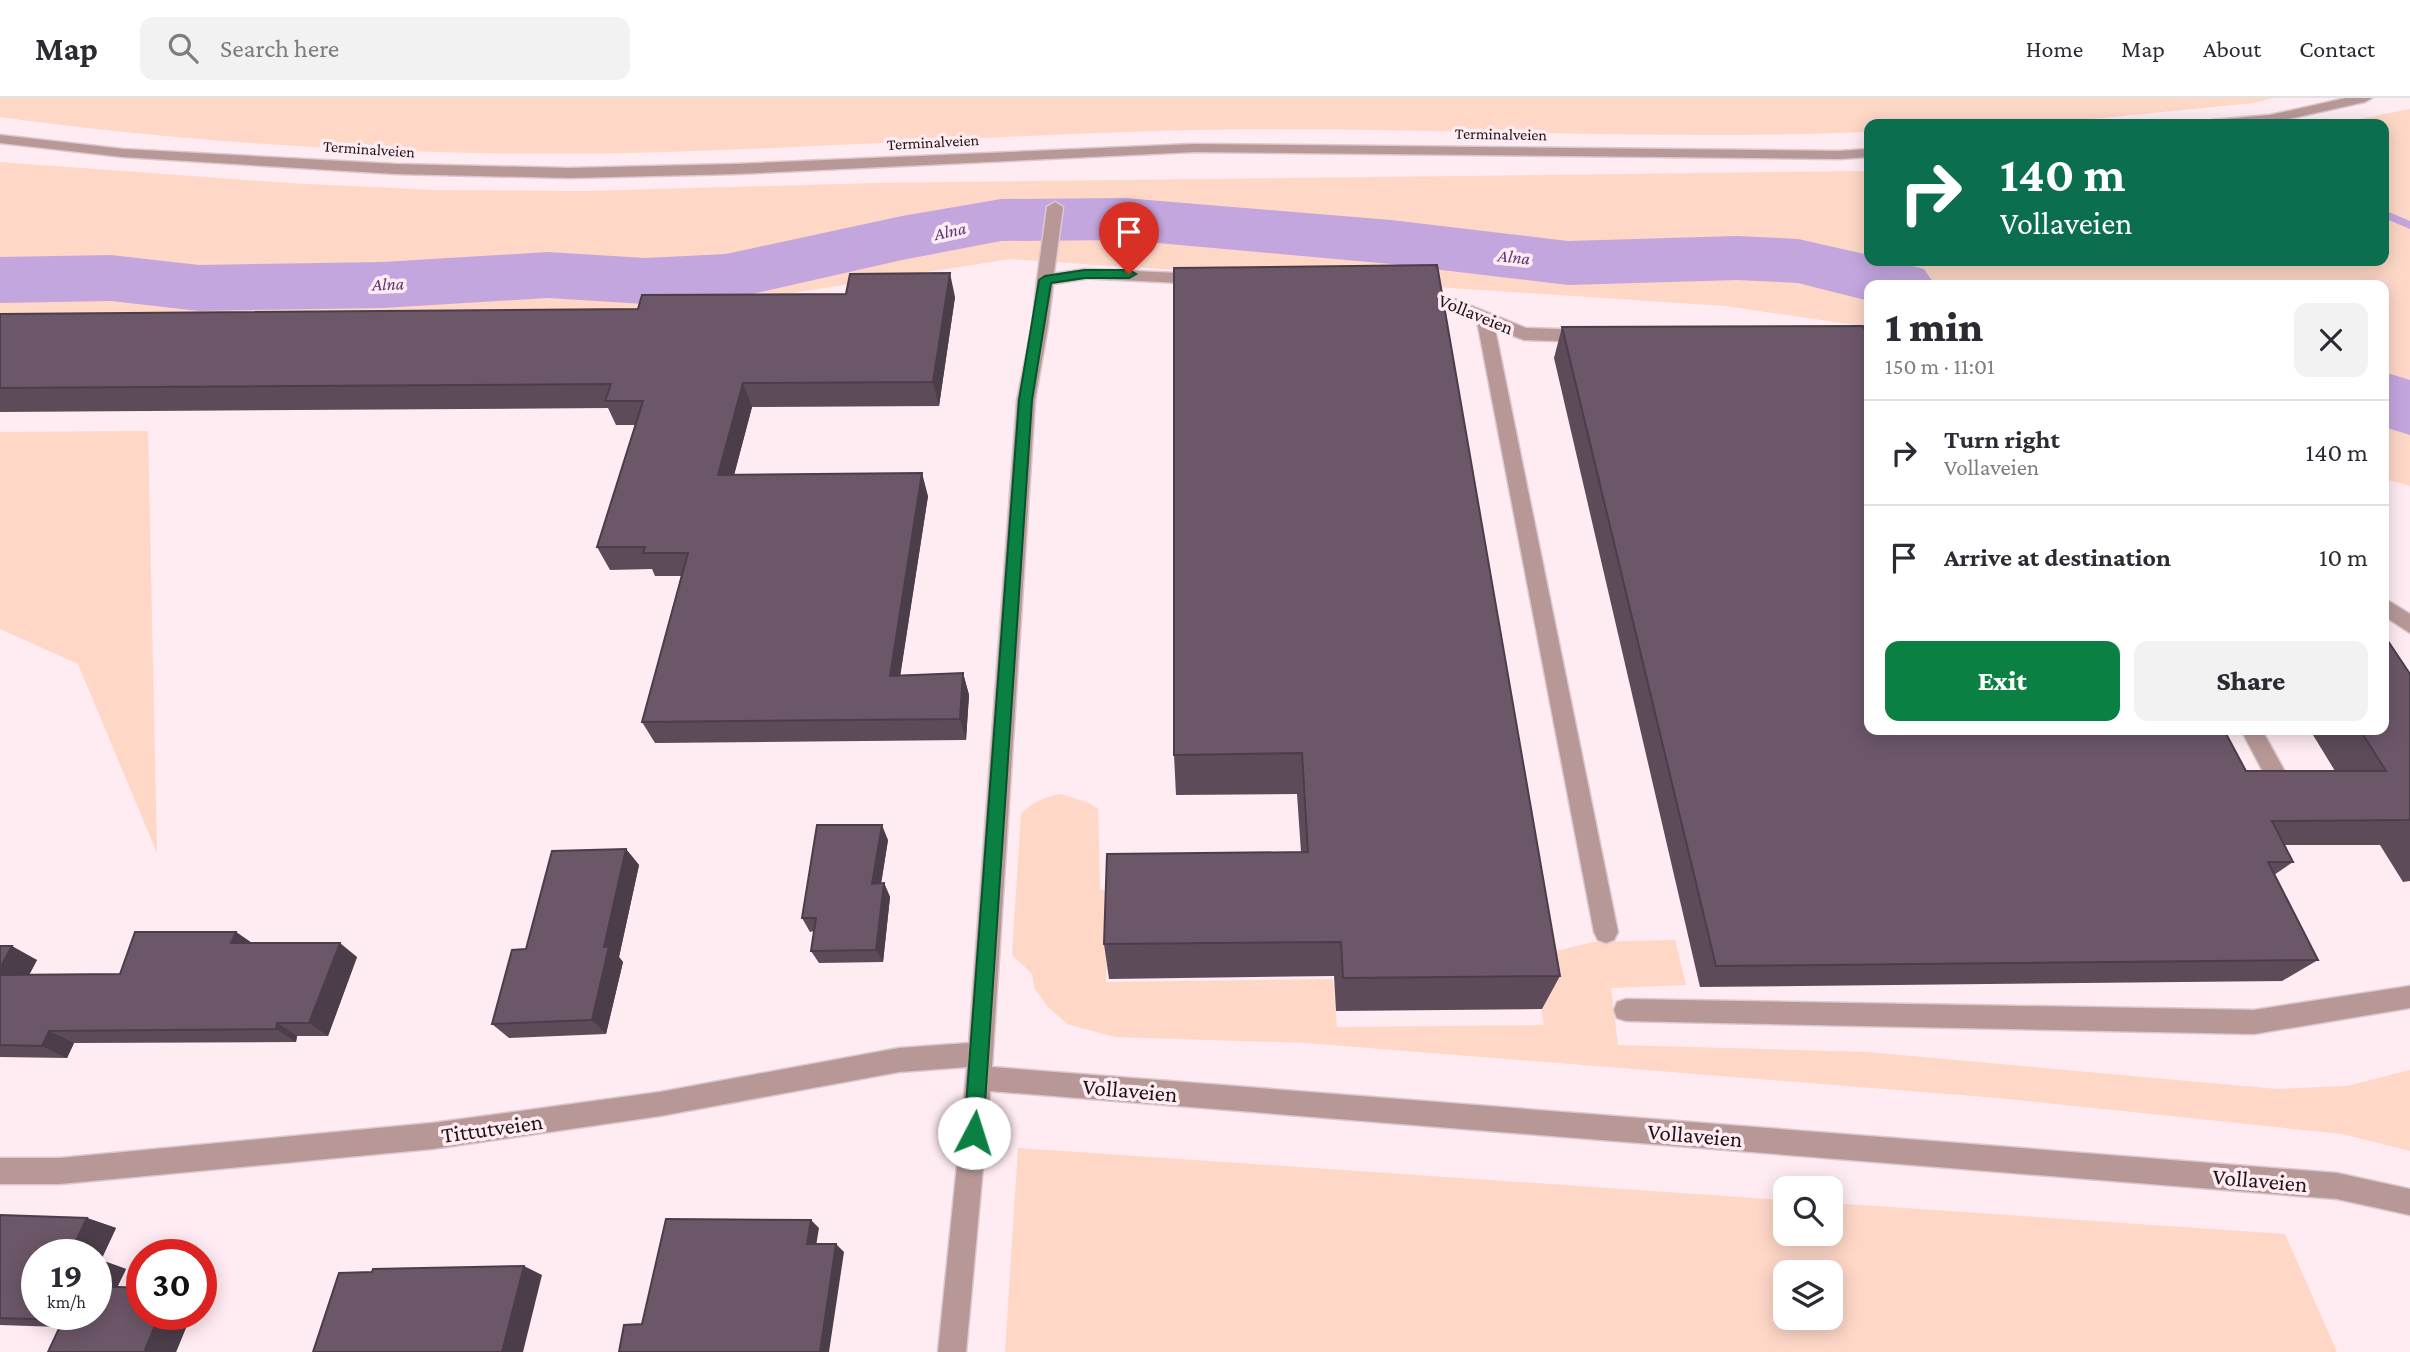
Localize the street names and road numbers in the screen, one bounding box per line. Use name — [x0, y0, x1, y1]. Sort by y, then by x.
street label: Terminalveien — [1455, 125, 1548, 143]
street label: Terminalveien — [887, 131, 980, 153]
street label: Terminalveien — [322, 137, 416, 161]
street label: Vollaveien — [1436, 290, 1516, 338]
street label: Vollaveien — [1081, 1073, 1179, 1107]
street label: Tittutveien — [439, 1108, 545, 1148]
street label: Vollaveien — [1646, 1118, 1744, 1152]
street label: Vollaveien — [2211, 1163, 2309, 1197]

